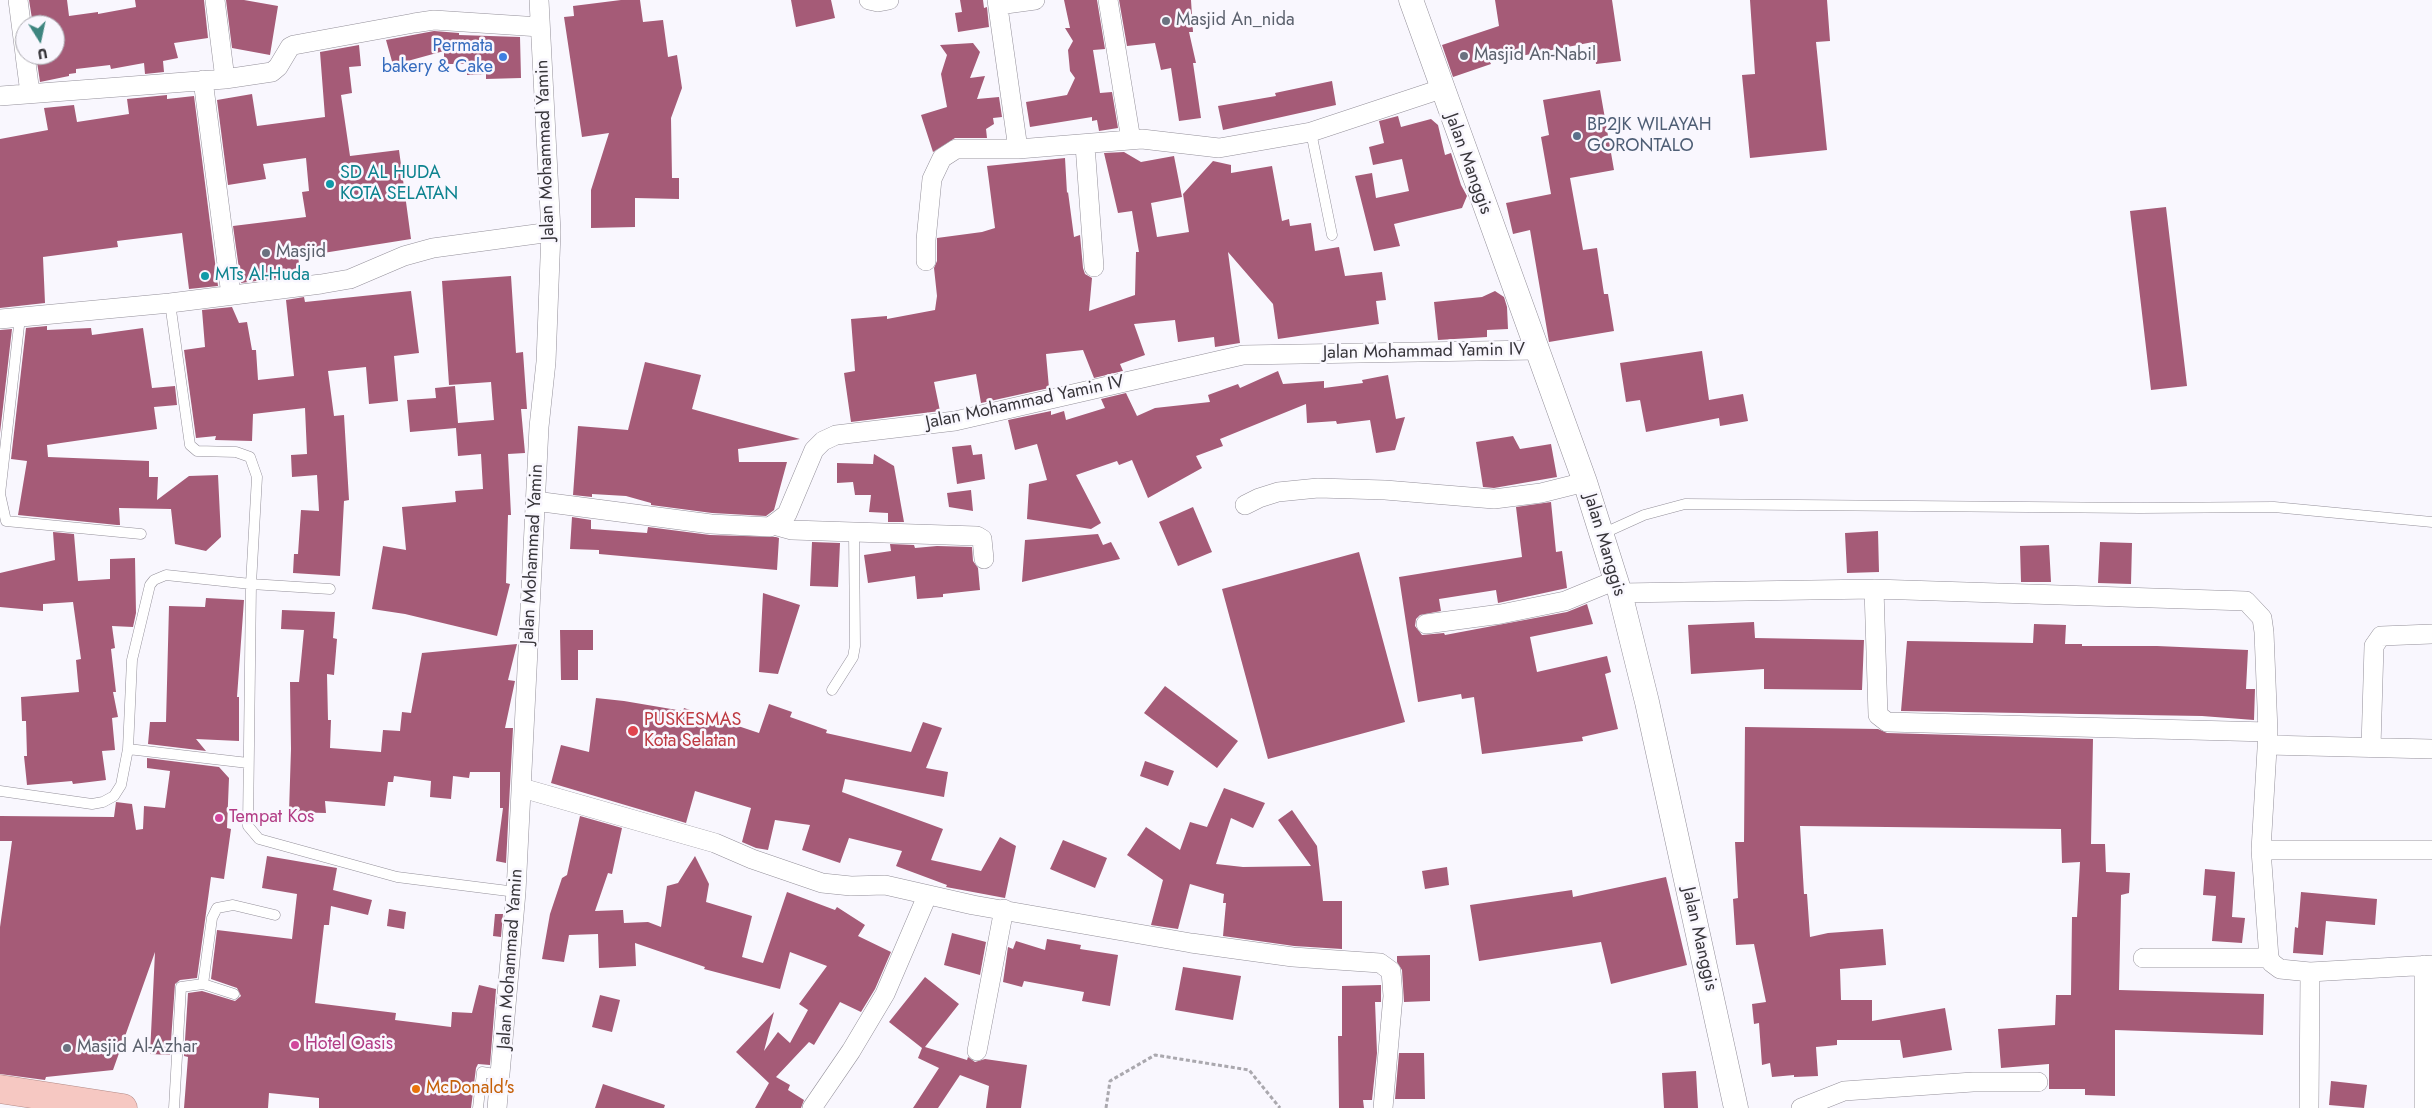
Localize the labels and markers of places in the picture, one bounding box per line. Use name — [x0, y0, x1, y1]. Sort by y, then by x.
place label: Masjid An_nida — [1176, 10, 1295, 32]
marker: Masjid An_nida — [1160, 15, 1172, 27]
place label: Permata bakery & Cake — [382, 36, 493, 78]
place label: Masjid An-Nabil — [1474, 45, 1596, 67]
marker: Masjid An-Nabil — [1458, 50, 1470, 62]
marker: Permata bakery & Cake — [497, 51, 509, 63]
place label: BP2JK WILAYAH GORONTALO — [1587, 115, 1712, 158]
marker: BP2JK WILAYAH GORONTALO — [1571, 130, 1583, 142]
place label: SD AL HUDA KOTA SELATAN — [340, 163, 458, 205]
marker: SD AL HUDA KOTA SELATAN — [324, 178, 336, 190]
place label: Masjid — [276, 242, 326, 264]
marker: Masjid — [260, 247, 272, 259]
place label: MTs Al-Huda — [215, 265, 310, 287]
marker: MTs Al-Huda — [199, 270, 211, 282]
place label: PUSKESMAS Kota Selatan — [644, 710, 741, 752]
marker: PUSKESMAS Kota Selatan — [626, 724, 640, 738]
place label: Tempat Kos — [229, 807, 314, 829]
marker: Tempat Kos — [213, 812, 225, 824]
place label: Hotel Oasis — [305, 1034, 393, 1056]
place label: Masjid Al-Azhar — [77, 1037, 197, 1059]
marker: Hotel Oasis — [289, 1039, 301, 1051]
marker: Masjid Al-Azhar — [61, 1042, 73, 1054]
place label: McDonald's — [426, 1078, 514, 1100]
marker: McDonald's — [410, 1083, 422, 1095]

